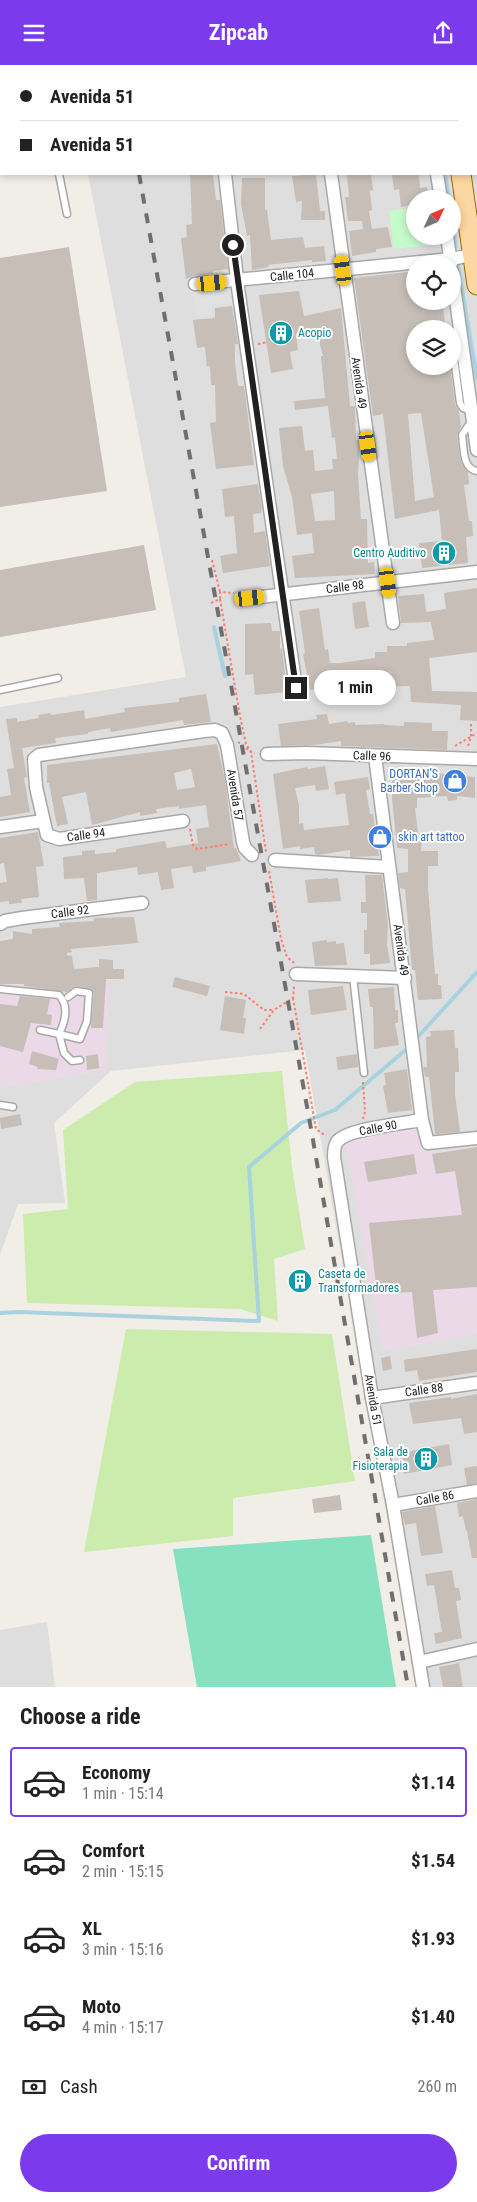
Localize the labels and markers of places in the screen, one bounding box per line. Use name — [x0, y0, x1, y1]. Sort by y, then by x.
building icon: Acopio — [268, 320, 294, 346]
place label: Acopio — [298, 326, 331, 340]
building icon: Centro Auditivo — [431, 540, 457, 566]
place label: Centro Auditivo — [353, 546, 426, 560]
place label: DORTAN’S Barber Shop — [380, 767, 438, 795]
shop icon: DORTAN’S Barber Shop — [442, 768, 468, 794]
shop icon: skin art tattoo — [367, 824, 393, 850]
place label: skin art tattoo — [398, 830, 465, 844]
place label: Caseta de Transformadores — [318, 1267, 399, 1295]
building icon: Caseta de Transformadores — [287, 1268, 313, 1294]
place label: Sala de Fisioterapia — [352, 1445, 408, 1473]
building icon: Sala de Fisioterapia — [413, 1446, 439, 1472]

